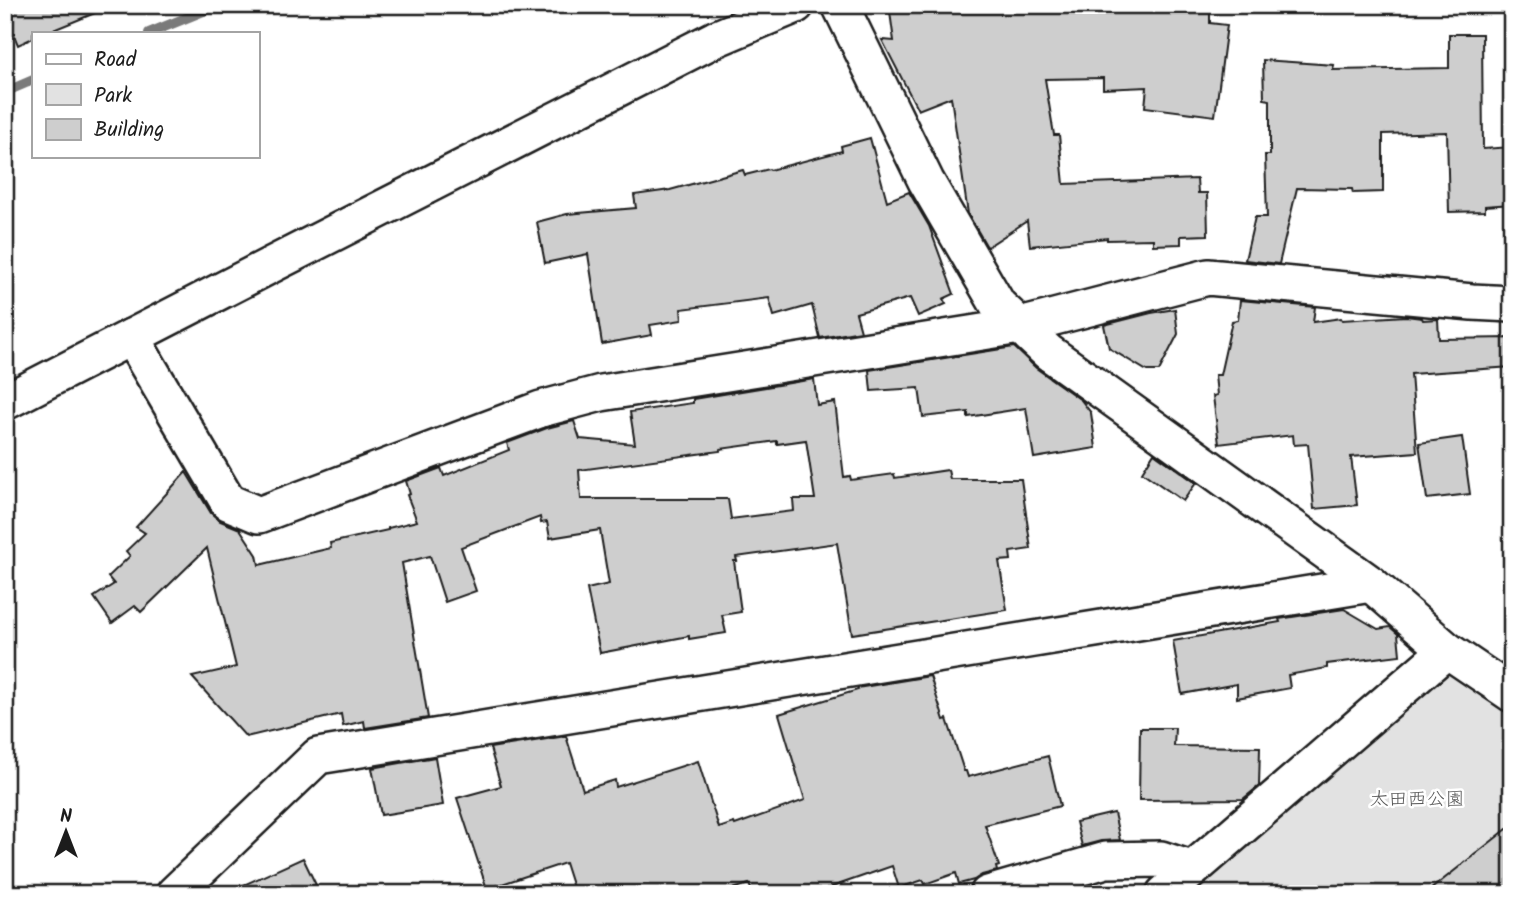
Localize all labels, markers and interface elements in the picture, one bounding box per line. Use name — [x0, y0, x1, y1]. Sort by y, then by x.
legend — [32, 32, 259, 158]
text: Road — [94, 44, 137, 77]
text: Park — [94, 80, 132, 113]
text: Building — [94, 114, 164, 147]
park label: 太田西公園 — [1369, 785, 1465, 815]
north arrow — [32, 797, 102, 867]
text: N — [60, 802, 72, 832]

